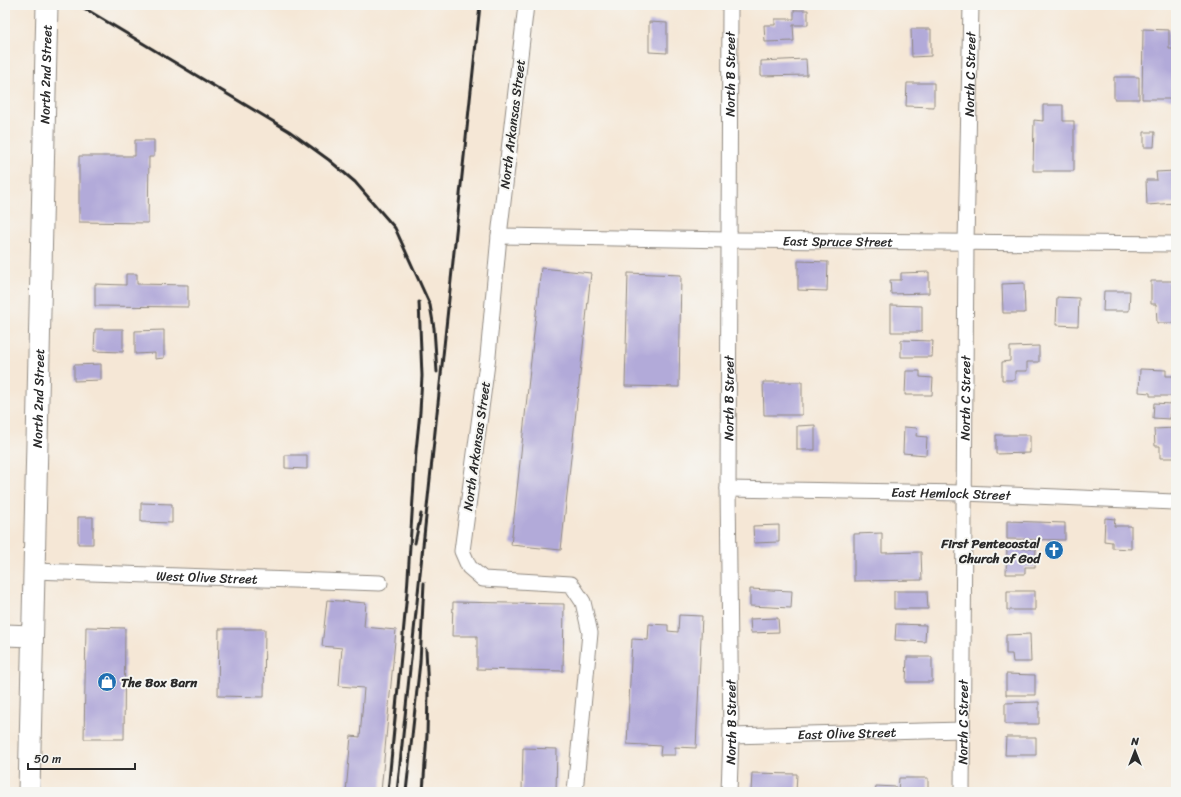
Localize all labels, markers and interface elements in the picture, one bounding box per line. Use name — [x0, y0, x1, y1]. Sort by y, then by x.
street label: North 2nd Street — [33, 24, 59, 124]
street label: North B Street — [719, 31, 742, 117]
street label: North C Street — [958, 31, 982, 117]
street label: North Arkansas Street — [493, 58, 532, 190]
street label: East Spruce Street — [783, 229, 893, 253]
street label: North 2nd Street — [26, 348, 51, 448]
street label: North B Street — [717, 355, 741, 441]
street label: North C Street — [954, 355, 977, 441]
street label: North Arkansas Street — [456, 380, 497, 512]
street label: East Hemlock Street — [891, 481, 1012, 507]
place label: First Pentecostal Church of God — [940, 532, 1041, 570]
church icon: First Pentecostal Church of God — [1043, 539, 1065, 561]
street label: West Olive Street — [156, 564, 258, 591]
shop icon: The Box Barn — [96, 671, 118, 693]
place label: The Box Barn — [121, 671, 198, 694]
street label: North B Street — [719, 679, 743, 765]
street label: North C Street — [951, 679, 975, 765]
street label: East Olive Street — [797, 721, 897, 746]
north arrow — [1115, 731, 1155, 771]
text: N — [1130, 732, 1139, 751]
scale bar — [28, 745, 135, 771]
text: 50 m — [34, 748, 61, 770]

